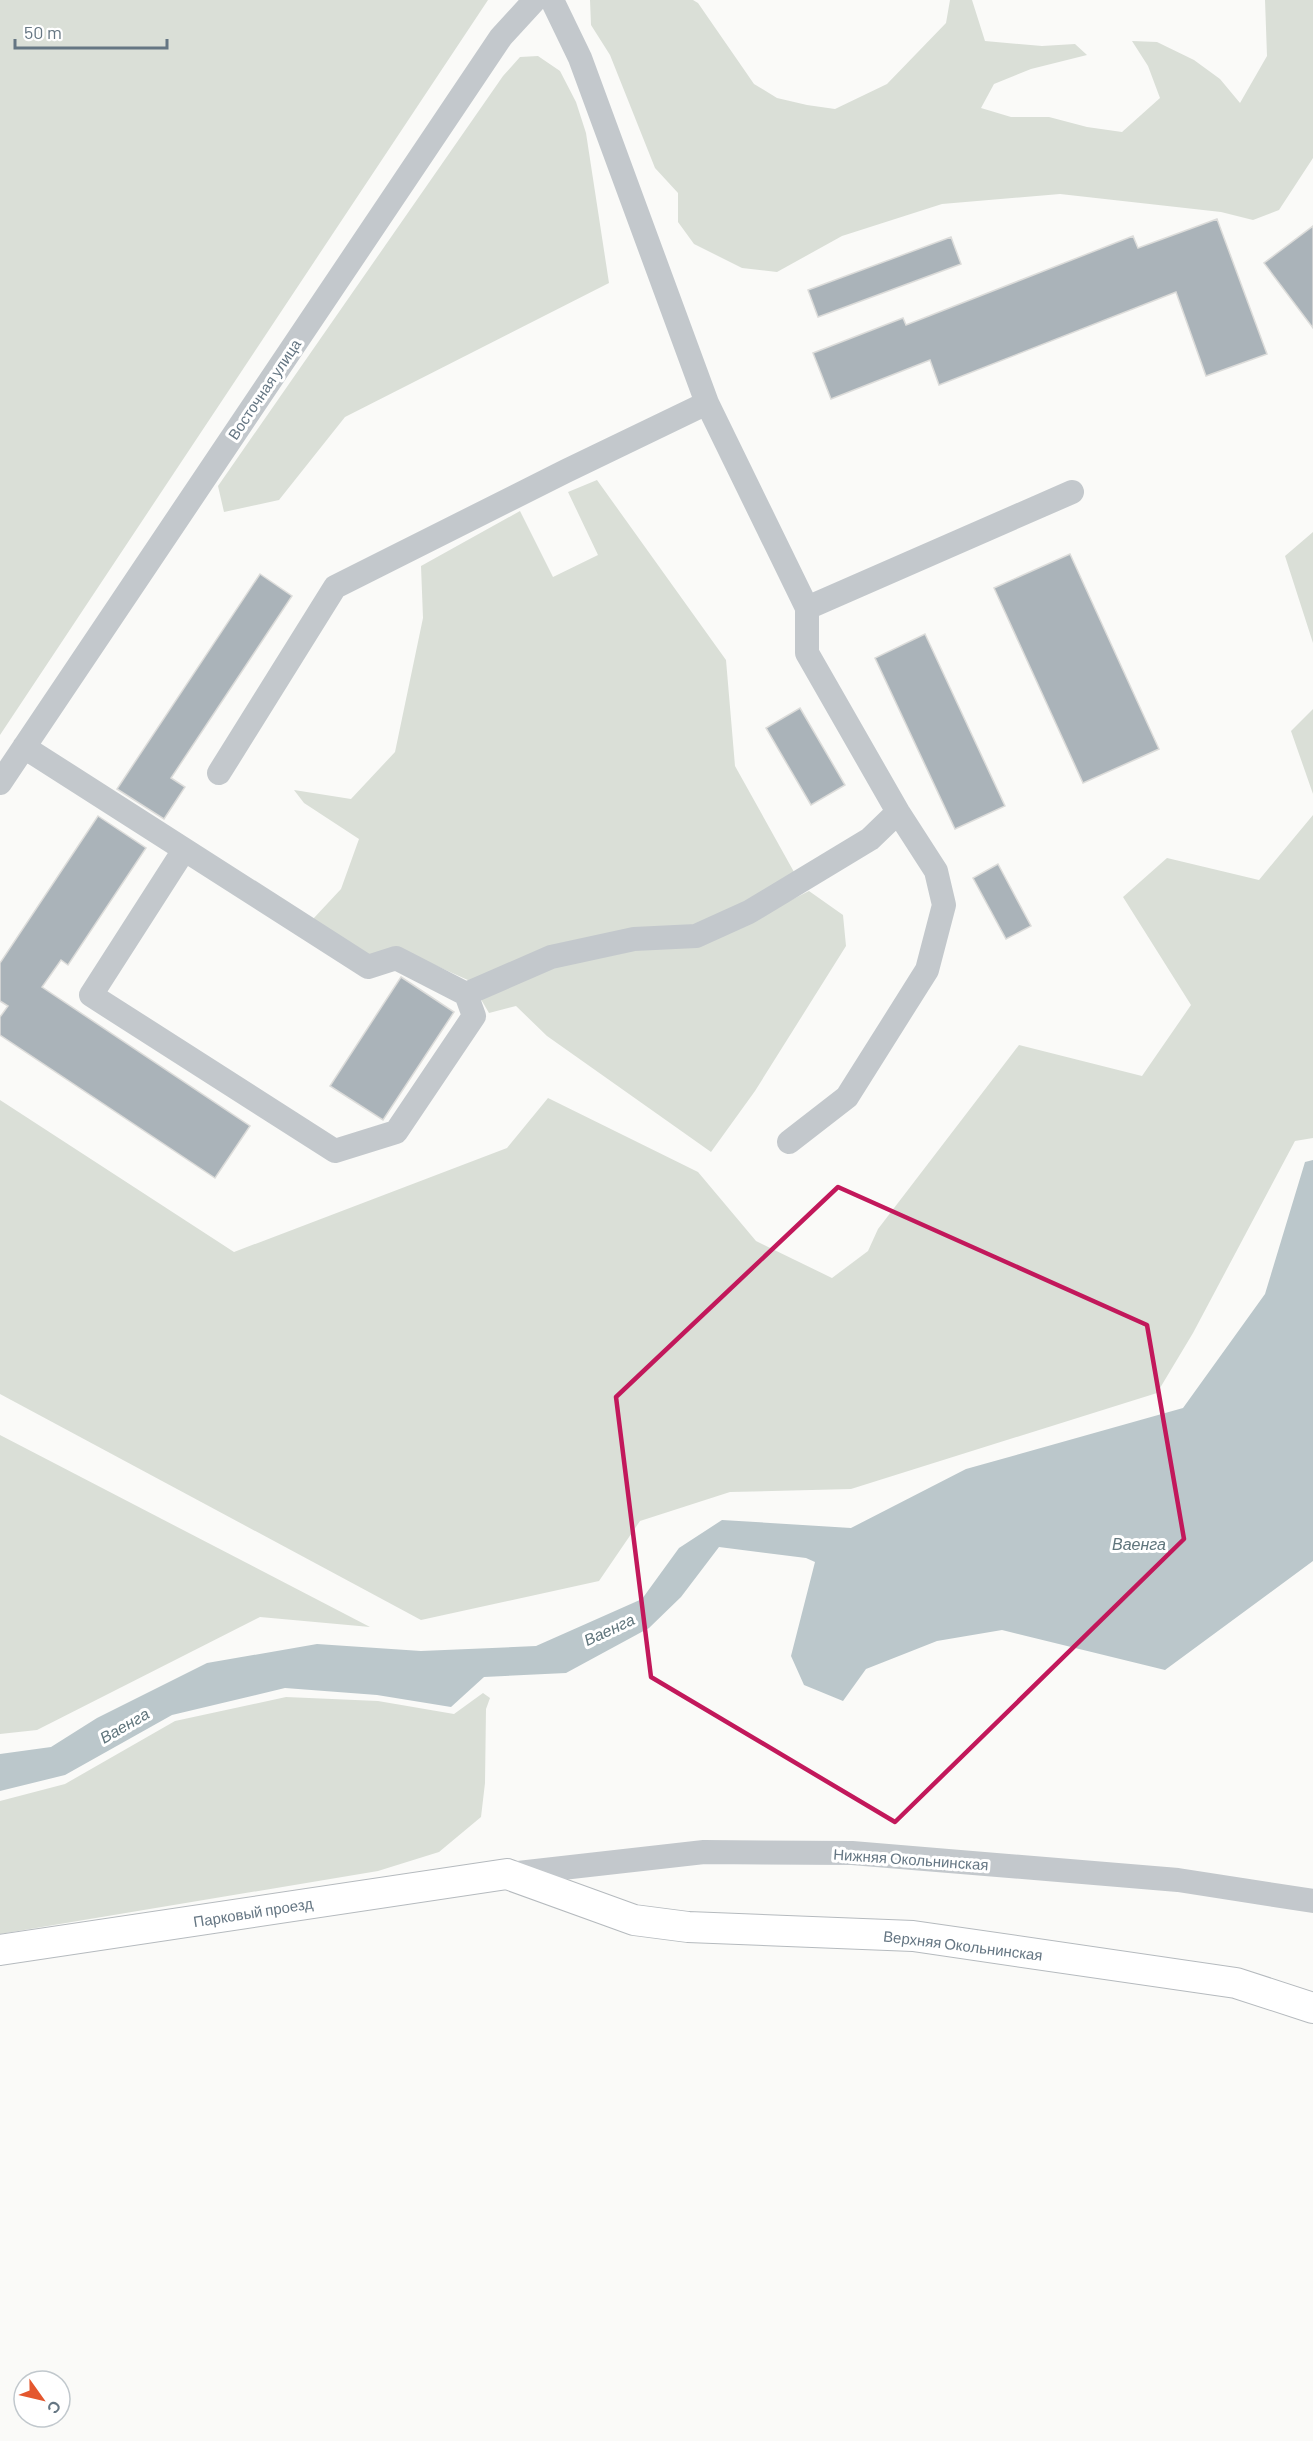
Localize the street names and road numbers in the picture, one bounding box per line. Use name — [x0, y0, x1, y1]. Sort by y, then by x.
street label: Восточная улица — [224, 335, 305, 443]
street label: Нижняя Окольнинская — [833, 1845, 989, 1873]
street label: Парковый проезд — [192, 1894, 314, 1930]
street label: Верхняя Окольнинская — [882, 1926, 1044, 1964]

